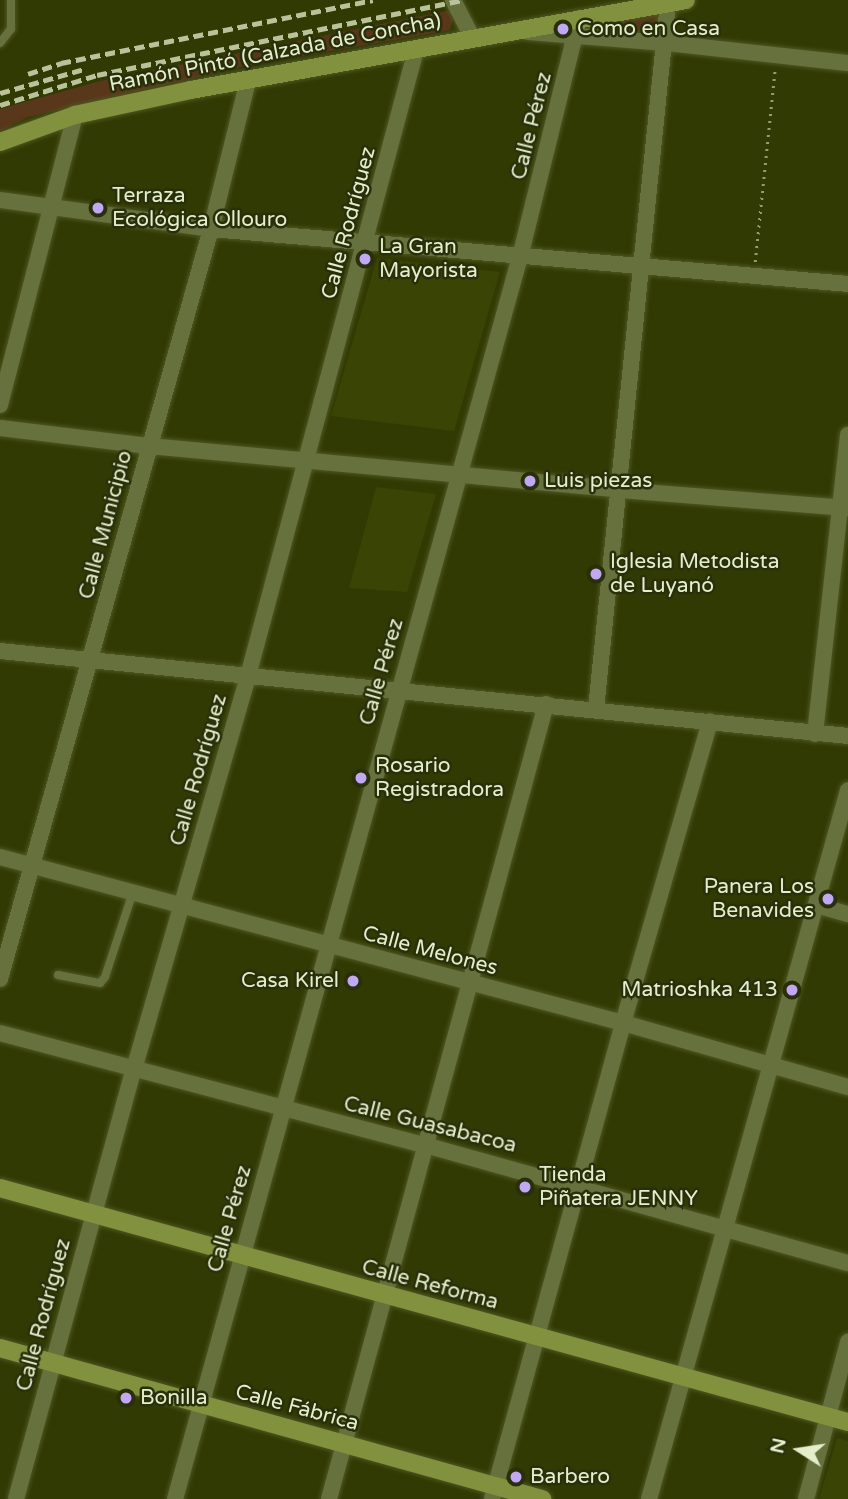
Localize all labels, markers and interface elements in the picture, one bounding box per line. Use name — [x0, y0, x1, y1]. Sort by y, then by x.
street label: Ramón Pintó (Calzada de Concha) — [107, 8, 443, 98]
place label: Como en Casa — [577, 16, 720, 42]
marker: Como en Casa — [555, 21, 571, 37]
street label: Calle Pérez — [506, 70, 558, 182]
street label: Calle Rodríguez — [317, 144, 381, 302]
place label: Terraza Ecológica Ollouro — [112, 183, 287, 233]
marker: Terraza Ecológica Ollouro — [90, 200, 106, 216]
place label: La Gran Mayorista — [379, 234, 478, 284]
marker: La Gran Mayorista — [357, 251, 373, 267]
street label: Calle Municipio — [74, 448, 138, 602]
place label: Luis piezas — [544, 468, 652, 494]
marker: Luis piezas — [522, 473, 538, 489]
place label: Iglesia Metodista de Luyanó — [610, 549, 779, 599]
marker: Iglesia Metodista de Luyanó — [588, 566, 604, 582]
street label: Calle Pérez — [355, 616, 409, 728]
street label: Calle Rodríguez — [165, 691, 233, 849]
place label: Rosario Registradora — [375, 753, 504, 803]
marker: Rosario Registradora — [353, 770, 369, 786]
place label: Panera Los Benavides — [704, 874, 814, 924]
marker: Panera Los Benavides — [820, 891, 836, 907]
street label: Calle Melones — [360, 921, 500, 981]
place label: Casa Kirel — [241, 968, 339, 994]
marker: Casa Kirel — [345, 973, 361, 989]
place label: Matrioshka 413 — [621, 977, 778, 1003]
marker: Matrioshka 413 — [784, 982, 800, 998]
street label: Calle Guasabacoa — [341, 1091, 519, 1159]
place label: Tienda Piñatera JENNY — [539, 1162, 698, 1212]
street label: Calle Pérez — [203, 1163, 257, 1275]
marker: Tienda Piñatera JENNY — [517, 1179, 533, 1195]
street label: Calle Rodríguez — [12, 1236, 76, 1394]
street label: Calle Reforma — [359, 1255, 501, 1315]
street label: Calle Fábrica — [233, 1379, 361, 1437]
place label: Bonilla — [140, 1385, 207, 1411]
marker: Bonilla — [118, 1390, 134, 1406]
north arrow — [764, 1415, 834, 1485]
text: N — [766, 1436, 791, 1455]
place label: Barbero — [530, 1464, 610, 1490]
marker: Barbero — [508, 1469, 524, 1485]

